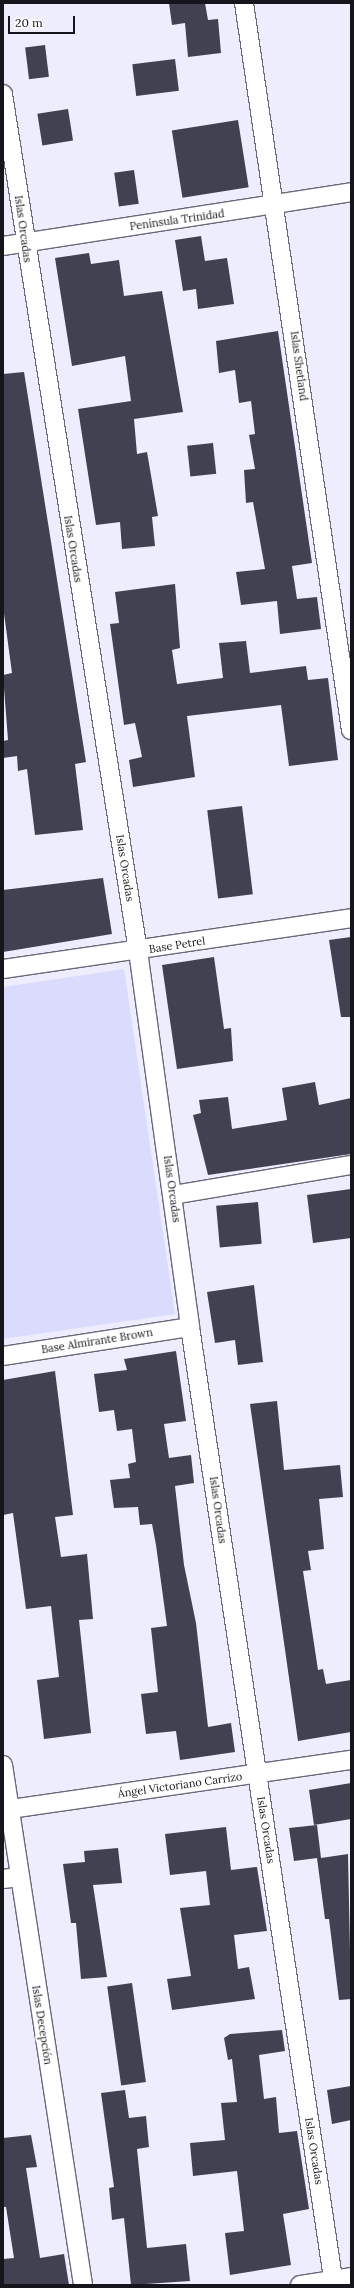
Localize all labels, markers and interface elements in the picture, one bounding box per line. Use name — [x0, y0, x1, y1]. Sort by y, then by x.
scale bar — [10, 8, 77, 34]
text: 20 m — [15, 15, 43, 30]
street label: Islas Orcadas — [12, 195, 34, 263]
street label: Península Trinidad — [129, 207, 225, 233]
street label: Islas Shetland — [288, 330, 310, 402]
street label: Islas Orcadas — [61, 515, 85, 583]
street label: Islas Orcadas — [113, 834, 137, 902]
street label: Base Petrel — [148, 934, 206, 956]
street label: Islas Orcadas — [161, 1155, 183, 1223]
street label: Base Almirante Brown — [40, 1326, 154, 1356]
street label: Islas Orcadas — [207, 1476, 229, 1544]
street label: Ángel Victoriano Carrizo — [117, 1770, 243, 1800]
street label: Islas Orcadas — [254, 1796, 278, 1864]
street label: Islas Decepción — [29, 1985, 55, 2065]
street label: Islas Orcadas — [302, 2117, 326, 2185]

